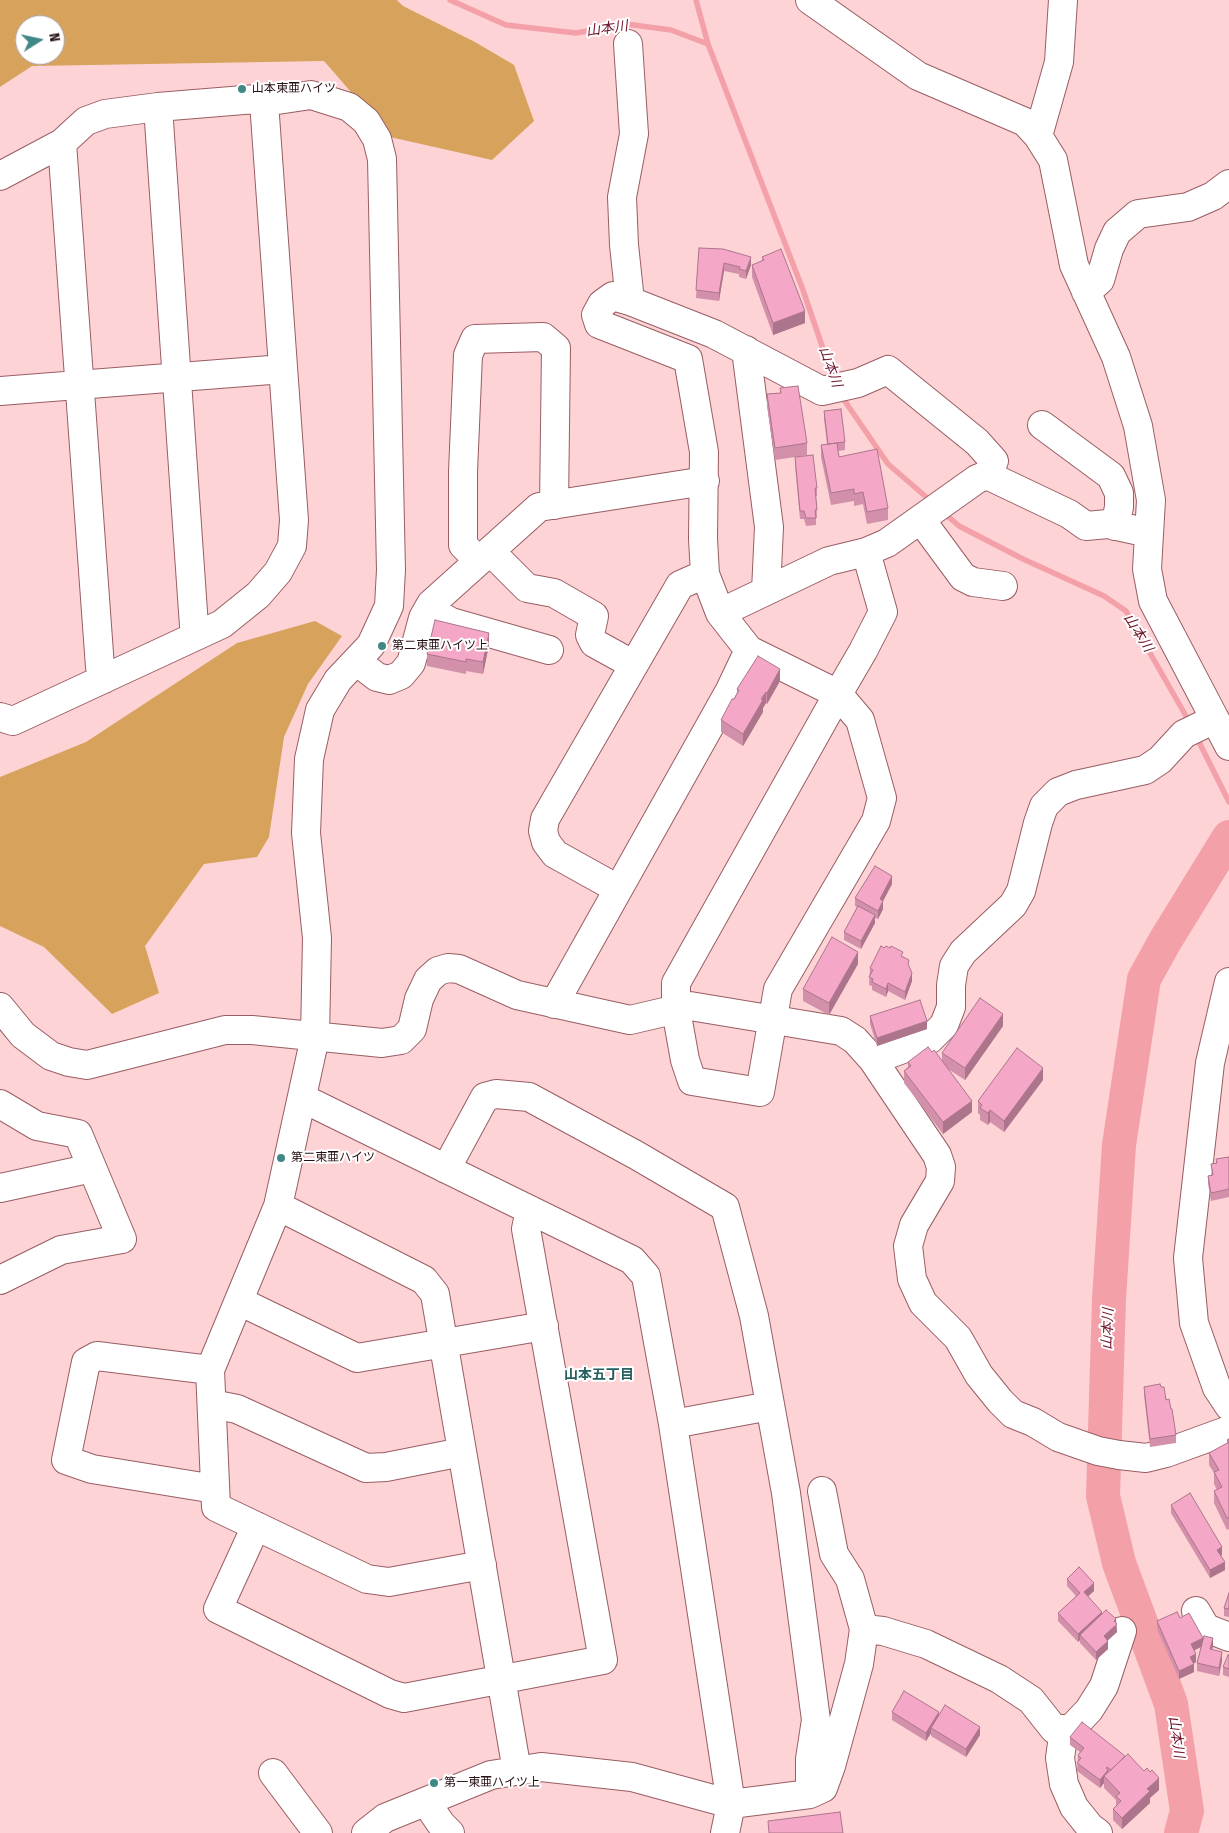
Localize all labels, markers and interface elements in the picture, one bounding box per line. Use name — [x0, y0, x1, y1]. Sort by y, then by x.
north arrow — [15, 15, 65, 65]
water label: 山本川 — [585, 18, 629, 40]
text: N — [45, 32, 63, 43]
place label: 山本東亜ハイツ — [252, 82, 336, 96]
marker: 山本東亜ハイツ — [236, 83, 248, 95]
water label: 山本川 — [815, 344, 845, 390]
water label: 山本川 — [1120, 611, 1156, 655]
place label: 第二東亜ハイツ上 — [392, 639, 488, 653]
marker: 第二東亜ハイツ上 — [376, 640, 388, 652]
place label: 第二東亜ハイツ — [291, 1151, 375, 1165]
marker: 第二東亜ハイツ — [275, 1152, 287, 1164]
water label: 山本川 — [1099, 1308, 1117, 1350]
district label: 山本五丁目 — [564, 1367, 634, 1383]
water label: 山本川 — [1165, 1715, 1187, 1759]
place label: 第一東亜ハイツ上 — [444, 1776, 540, 1790]
marker: 第一東亜ハイツ上 — [428, 1777, 440, 1789]

